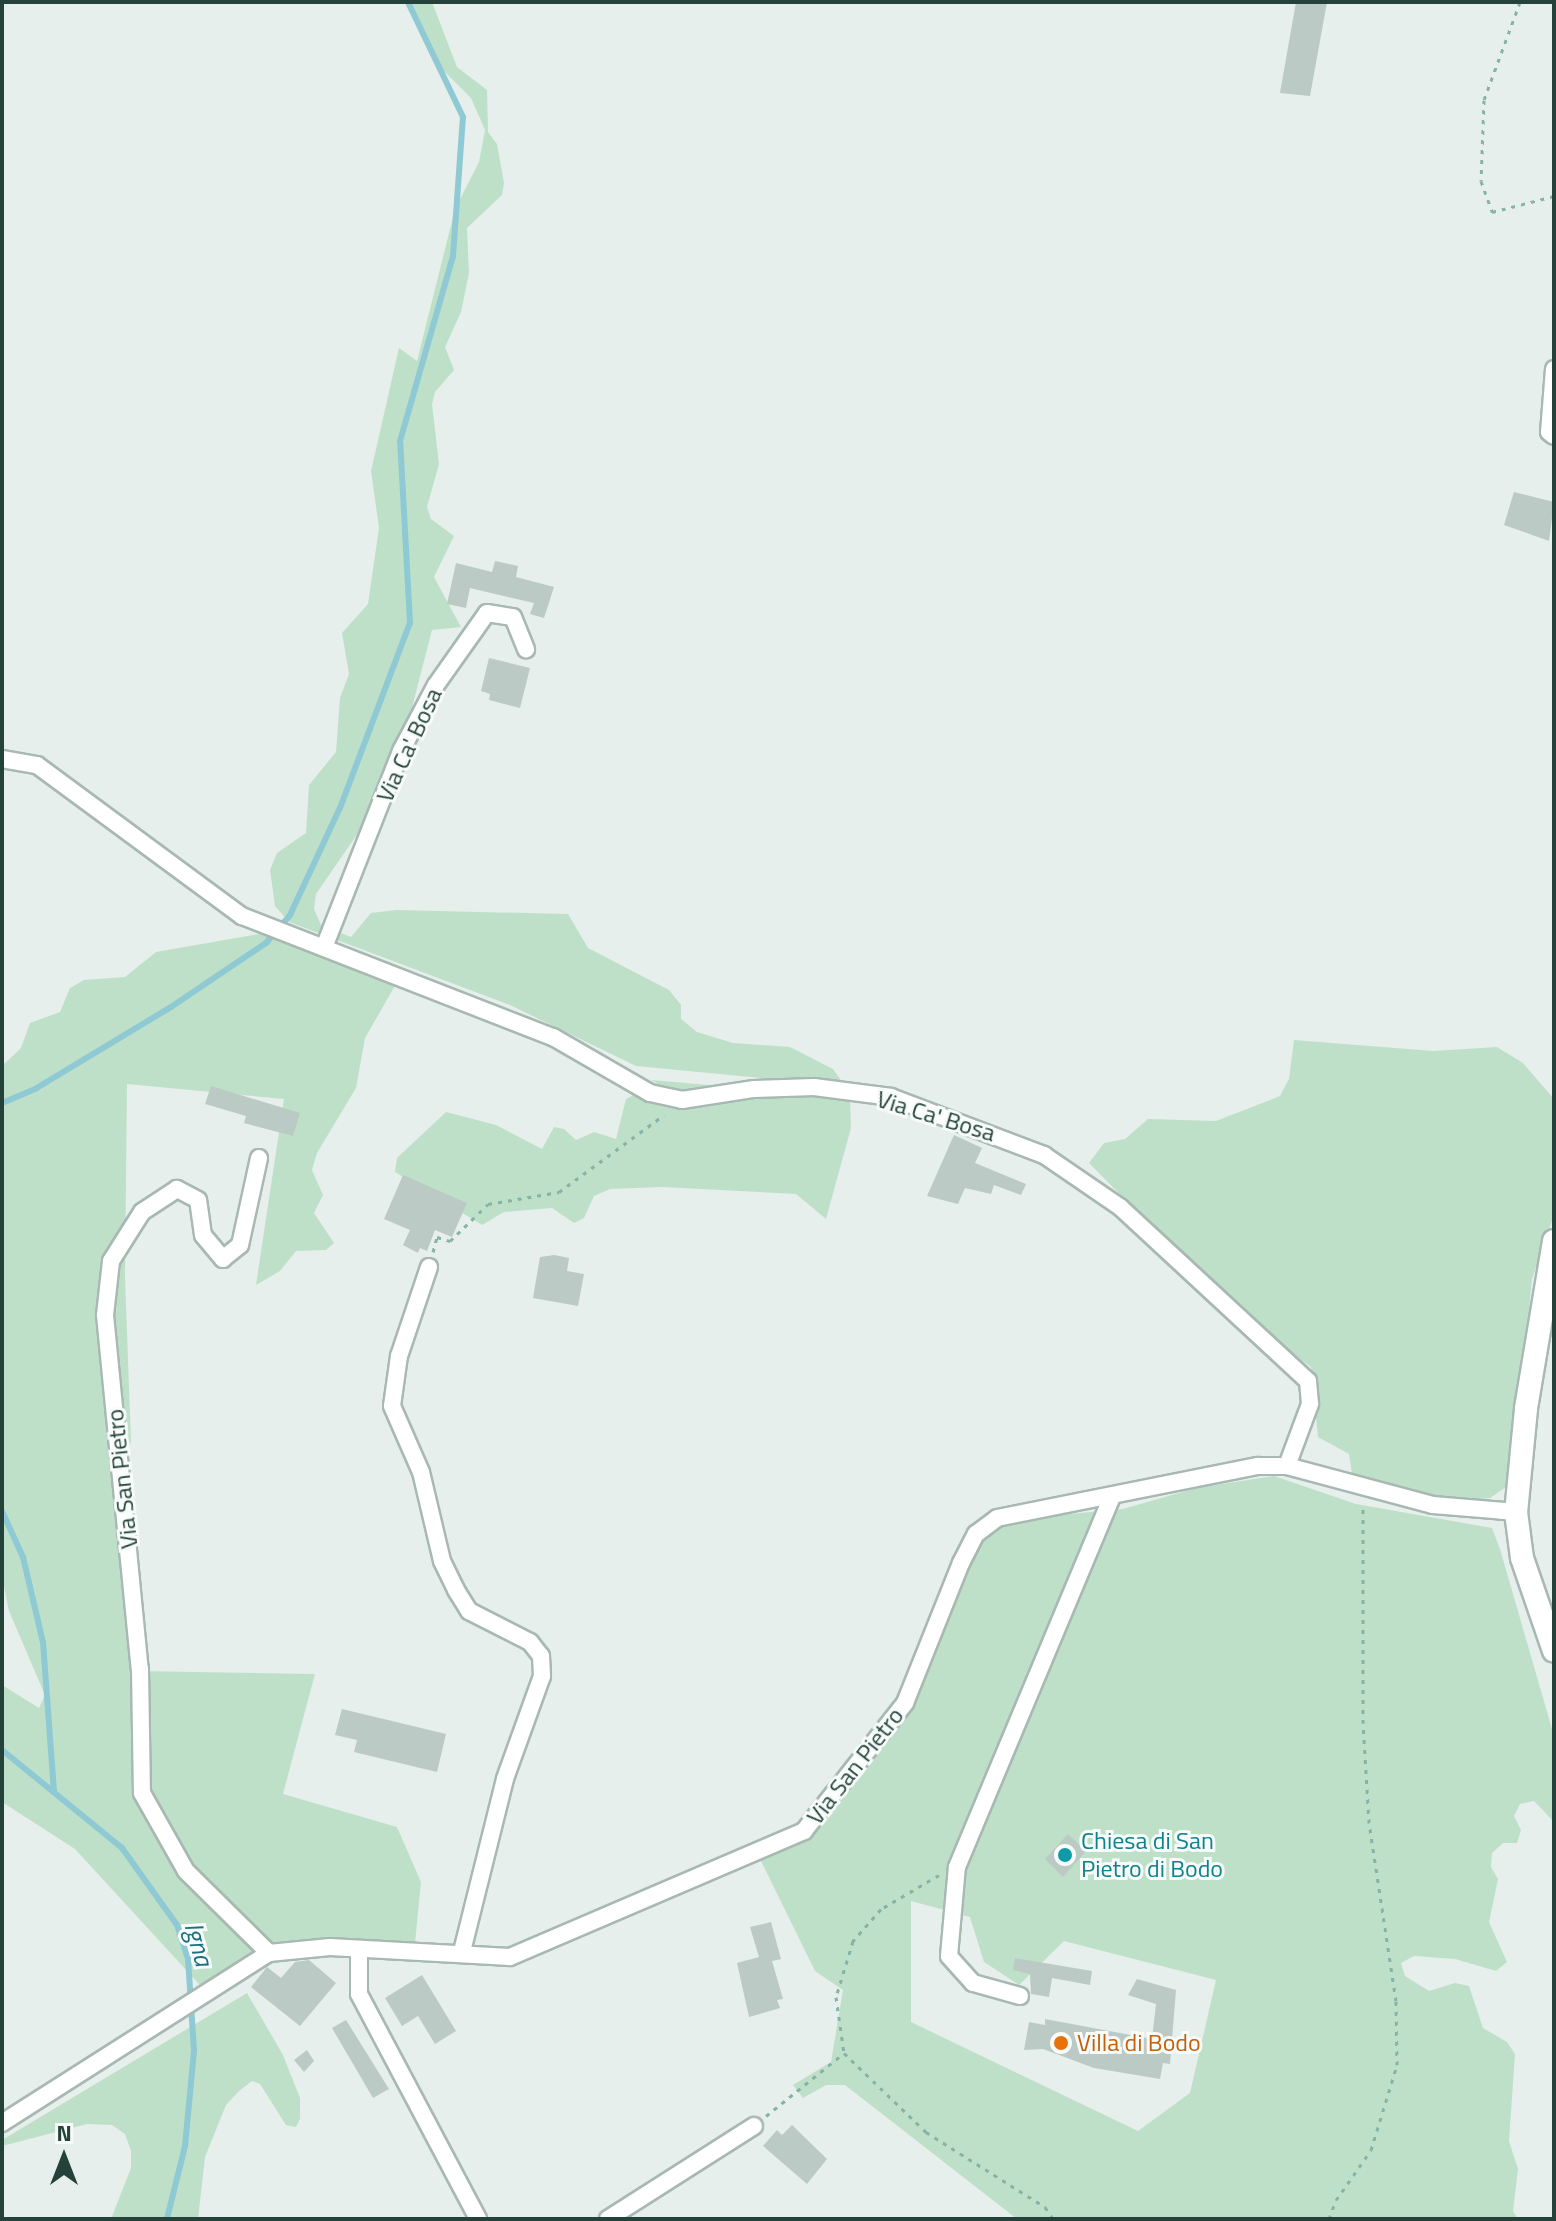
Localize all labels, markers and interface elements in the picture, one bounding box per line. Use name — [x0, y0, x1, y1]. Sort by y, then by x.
street label: Via Ca' Bosa — [370, 683, 448, 807]
street label: Via Ca' Bosa — [873, 1084, 999, 1148]
street label: Via San Pietro — [100, 1408, 144, 1550]
street label: Via San Pietro — [800, 1702, 910, 1830]
place label: Chiesa di San Pietro di Bodo — [1081, 1827, 1223, 1883]
marker: Chiesa di San Pietro di Bodo — [1056, 1846, 1074, 1864]
water label: Igna — [178, 1919, 220, 1969]
place label: Villa di Bodo — [1077, 2029, 1201, 2057]
marker: Villa di Bodo — [1052, 2034, 1070, 2052]
text: N — [56, 2116, 72, 2150]
north arrow — [24, 2117, 104, 2197]

